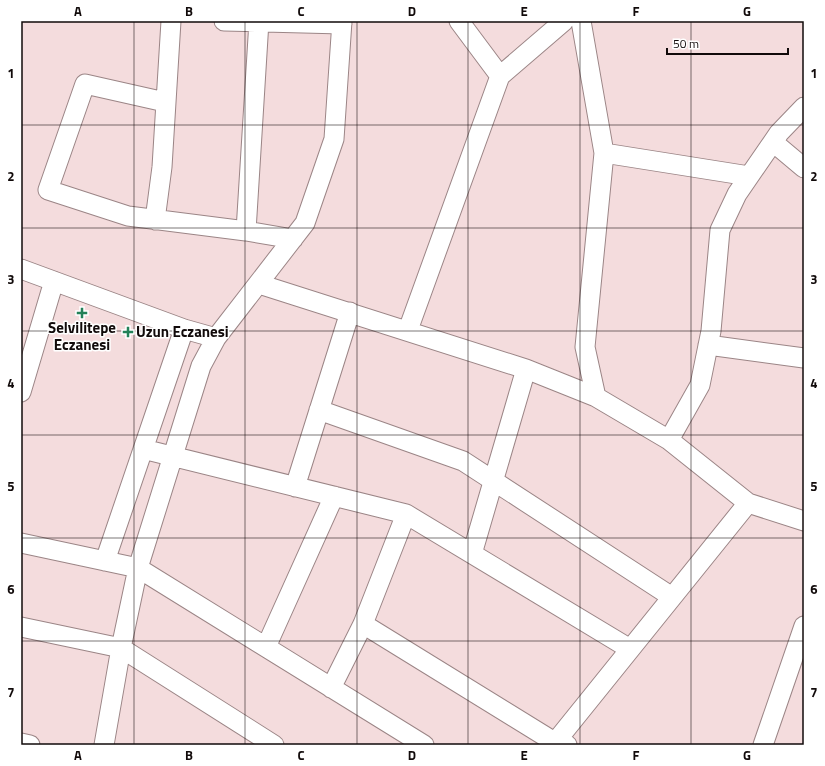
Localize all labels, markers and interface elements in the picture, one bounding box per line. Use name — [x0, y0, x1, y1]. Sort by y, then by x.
text: A — [74, 1, 82, 21]
text: B — [185, 1, 193, 21]
text: C — [297, 1, 305, 21]
text: D — [408, 1, 416, 21]
text: E — [520, 1, 528, 21]
text: F — [633, 1, 640, 21]
text: G — [743, 1, 751, 21]
scale bar — [667, 30, 788, 56]
text: 50 m — [673, 34, 699, 53]
text: 1 — [7, 63, 15, 83]
text: 1 — [810, 63, 818, 83]
text: 2 — [7, 166, 15, 186]
text: 2 — [810, 166, 818, 186]
text: 3 — [7, 269, 15, 289]
text: 3 — [810, 269, 818, 289]
marker: Selvilitepe Eczanesi — [77, 308, 87, 318]
place label: Selvilitepe Eczanesi — [48, 316, 116, 356]
place label: Uzun Eczanesi — [136, 320, 229, 343]
marker: Uzun Eczanesi — [123, 327, 133, 337]
text: 4 — [7, 373, 15, 393]
text: 4 — [810, 373, 818, 393]
text: 5 — [7, 476, 15, 496]
text: 5 — [810, 476, 818, 496]
text: 6 — [7, 579, 15, 599]
text: 6 — [810, 579, 818, 599]
text: 7 — [7, 682, 15, 702]
text: 7 — [810, 682, 818, 702]
text: A — [74, 745, 82, 765]
text: B — [185, 745, 193, 765]
text: C — [297, 745, 305, 765]
text: D — [408, 745, 416, 765]
text: E — [520, 745, 528, 765]
text: F — [633, 745, 640, 765]
text: G — [743, 745, 751, 765]

